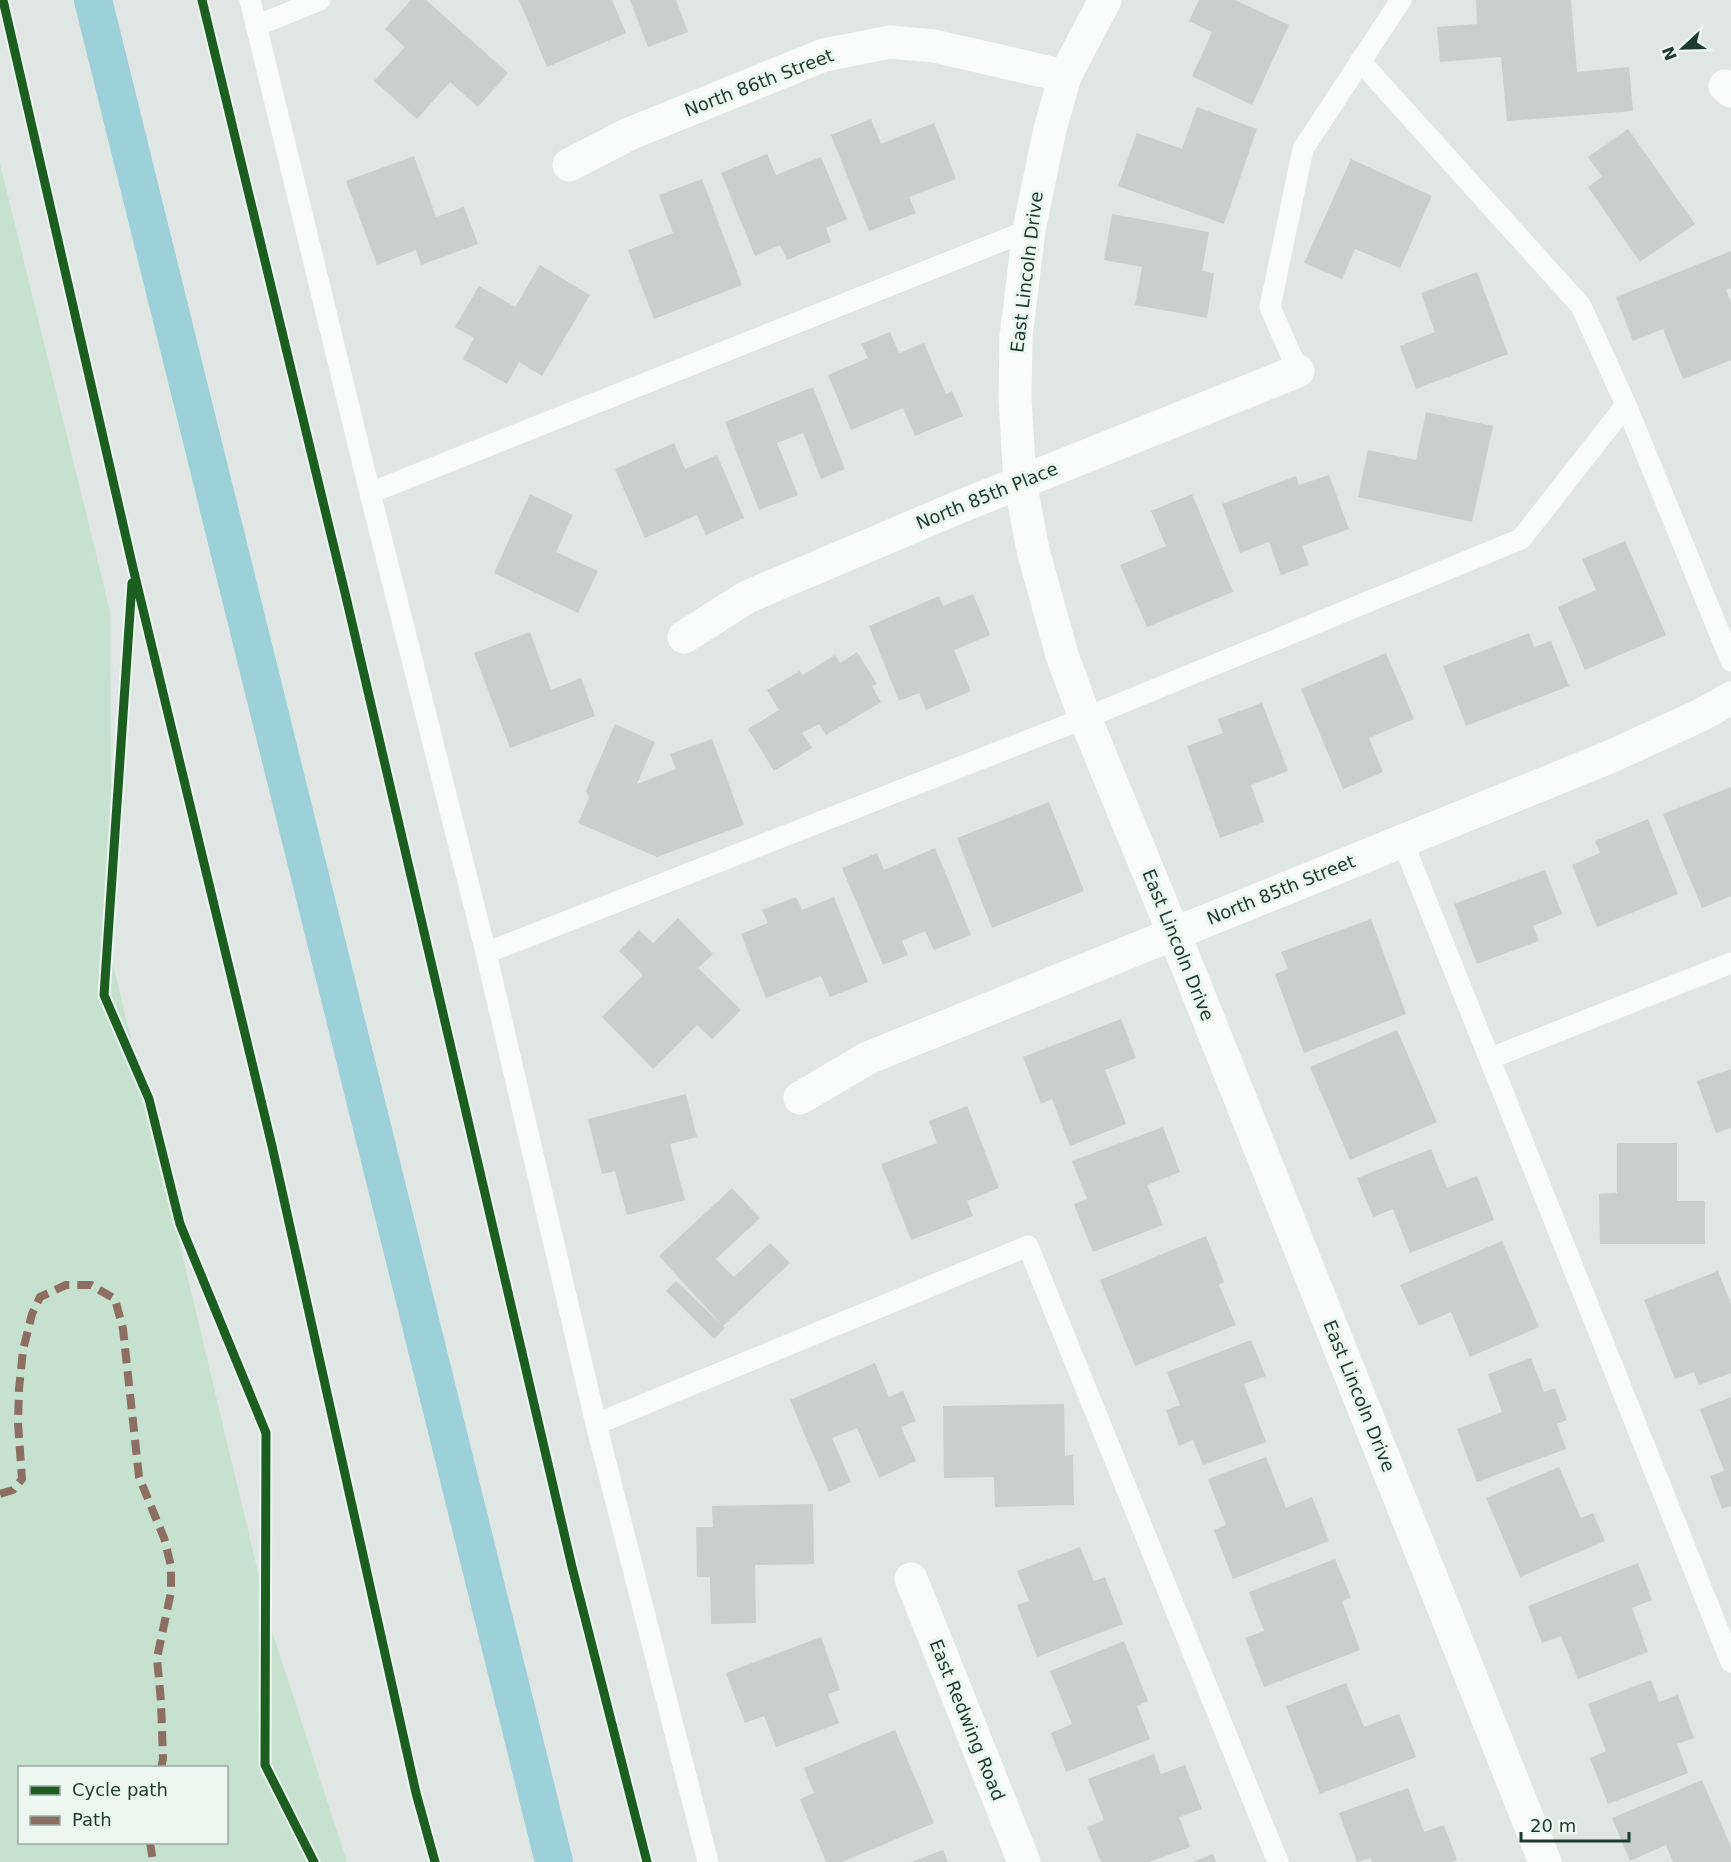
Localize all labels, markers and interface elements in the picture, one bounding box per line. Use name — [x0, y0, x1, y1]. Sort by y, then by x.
north arrow — [1653, 18, 1713, 78]
street label: North 86th Street — [681, 44, 836, 121]
text: N — [1658, 44, 1681, 63]
street label: East Lincoln Drive — [1006, 190, 1047, 354]
street label: North 85th Place — [913, 458, 1061, 534]
street label: North 85th Street — [1204, 850, 1358, 929]
street label: East Lincoln Drive — [1138, 866, 1219, 1024]
street label: East Lincoln Drive — [1319, 1317, 1400, 1475]
street label: East Redwing Road — [925, 1636, 1009, 1804]
legend — [18, 1766, 228, 1844]
text: Cycle path — [72, 1779, 168, 1800]
scale bar — [1521, 1805, 1629, 1843]
text: Path — [72, 1809, 112, 1830]
text: 20 m — [1530, 1815, 1576, 1836]

